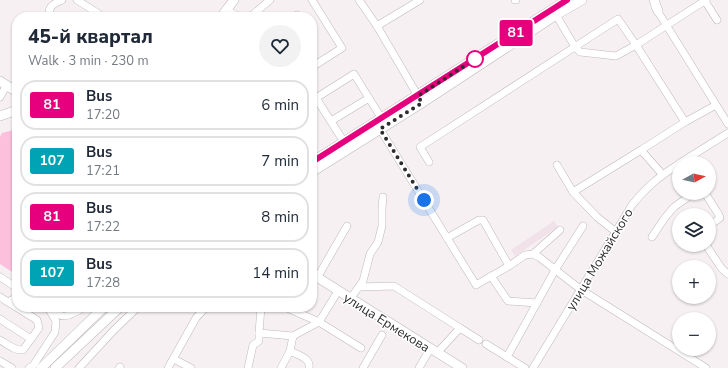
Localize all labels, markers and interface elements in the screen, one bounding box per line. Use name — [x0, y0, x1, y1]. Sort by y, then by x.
line badge: 81 — [498, 20, 534, 46]
text: 81 — [508, 23, 524, 42]
text: 45-й квартал — [28, 24, 153, 50]
button: heart — [259, 25, 301, 67]
unlabelled marker — [466, 50, 484, 68]
text: Walk · 3 min · 230 m — [28, 52, 149, 70]
text: Bus — [86, 86, 112, 106]
text: 81 — [44, 95, 60, 114]
text: 6 min — [261, 95, 299, 115]
text: 17:20 — [86, 106, 120, 124]
text: Bus — [86, 142, 112, 162]
text: 107 — [39, 151, 65, 170]
text: 7 min — [261, 151, 299, 171]
north arrow — [672, 156, 716, 200]
map controls — [672, 156, 716, 356]
text: 17:21 — [86, 162, 120, 180]
your location — [414, 190, 434, 210]
text: Bus — [86, 198, 112, 218]
street label: улица Можайского — [562, 205, 638, 314]
text: 81 — [44, 207, 60, 226]
text: 8 min — [261, 207, 299, 227]
button: layers — [672, 208, 716, 252]
text: 17:22 — [86, 218, 120, 236]
text: Bus — [86, 254, 112, 274]
button: + — [672, 260, 716, 304]
text: 107 — [39, 263, 65, 282]
text: 14 min — [252, 263, 299, 283]
text: 17:28 — [86, 274, 120, 292]
street label: улица Ермекова — [340, 289, 433, 357]
button: − — [672, 312, 716, 356]

